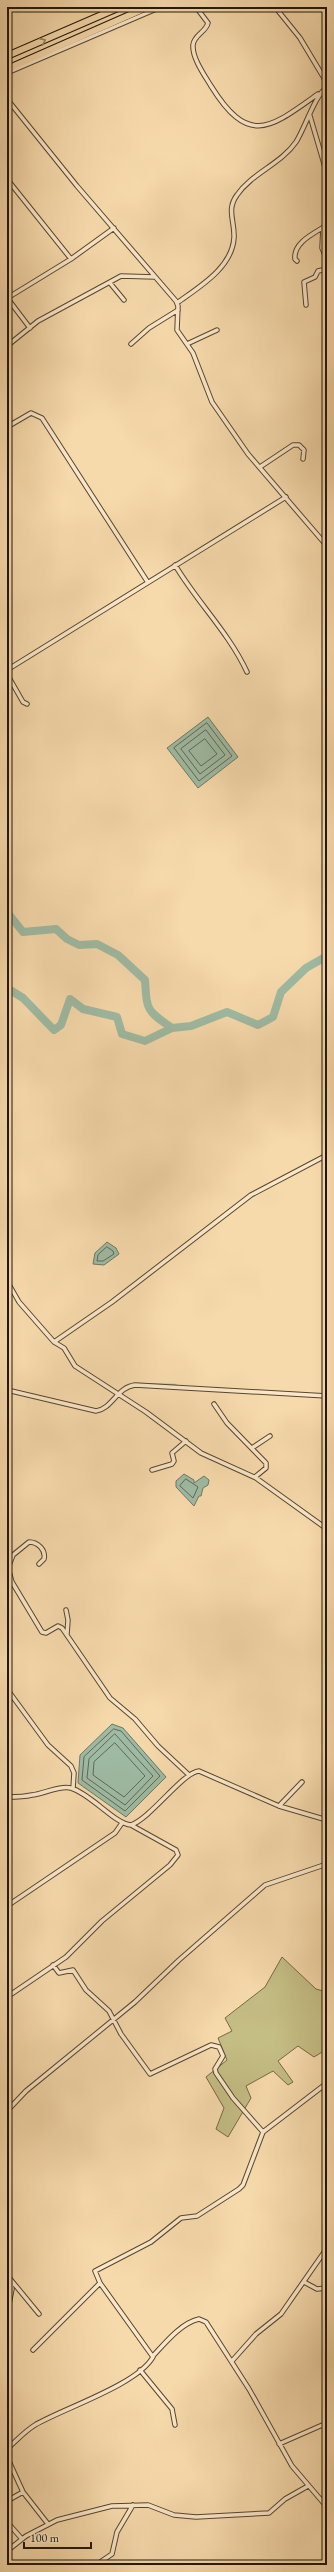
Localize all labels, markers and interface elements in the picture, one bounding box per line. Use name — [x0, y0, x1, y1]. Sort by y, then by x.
one-way arrow — [39, 37, 46, 45]
scale bar — [24, 2524, 91, 2550]
text: 100 m — [30, 2530, 60, 2546]

